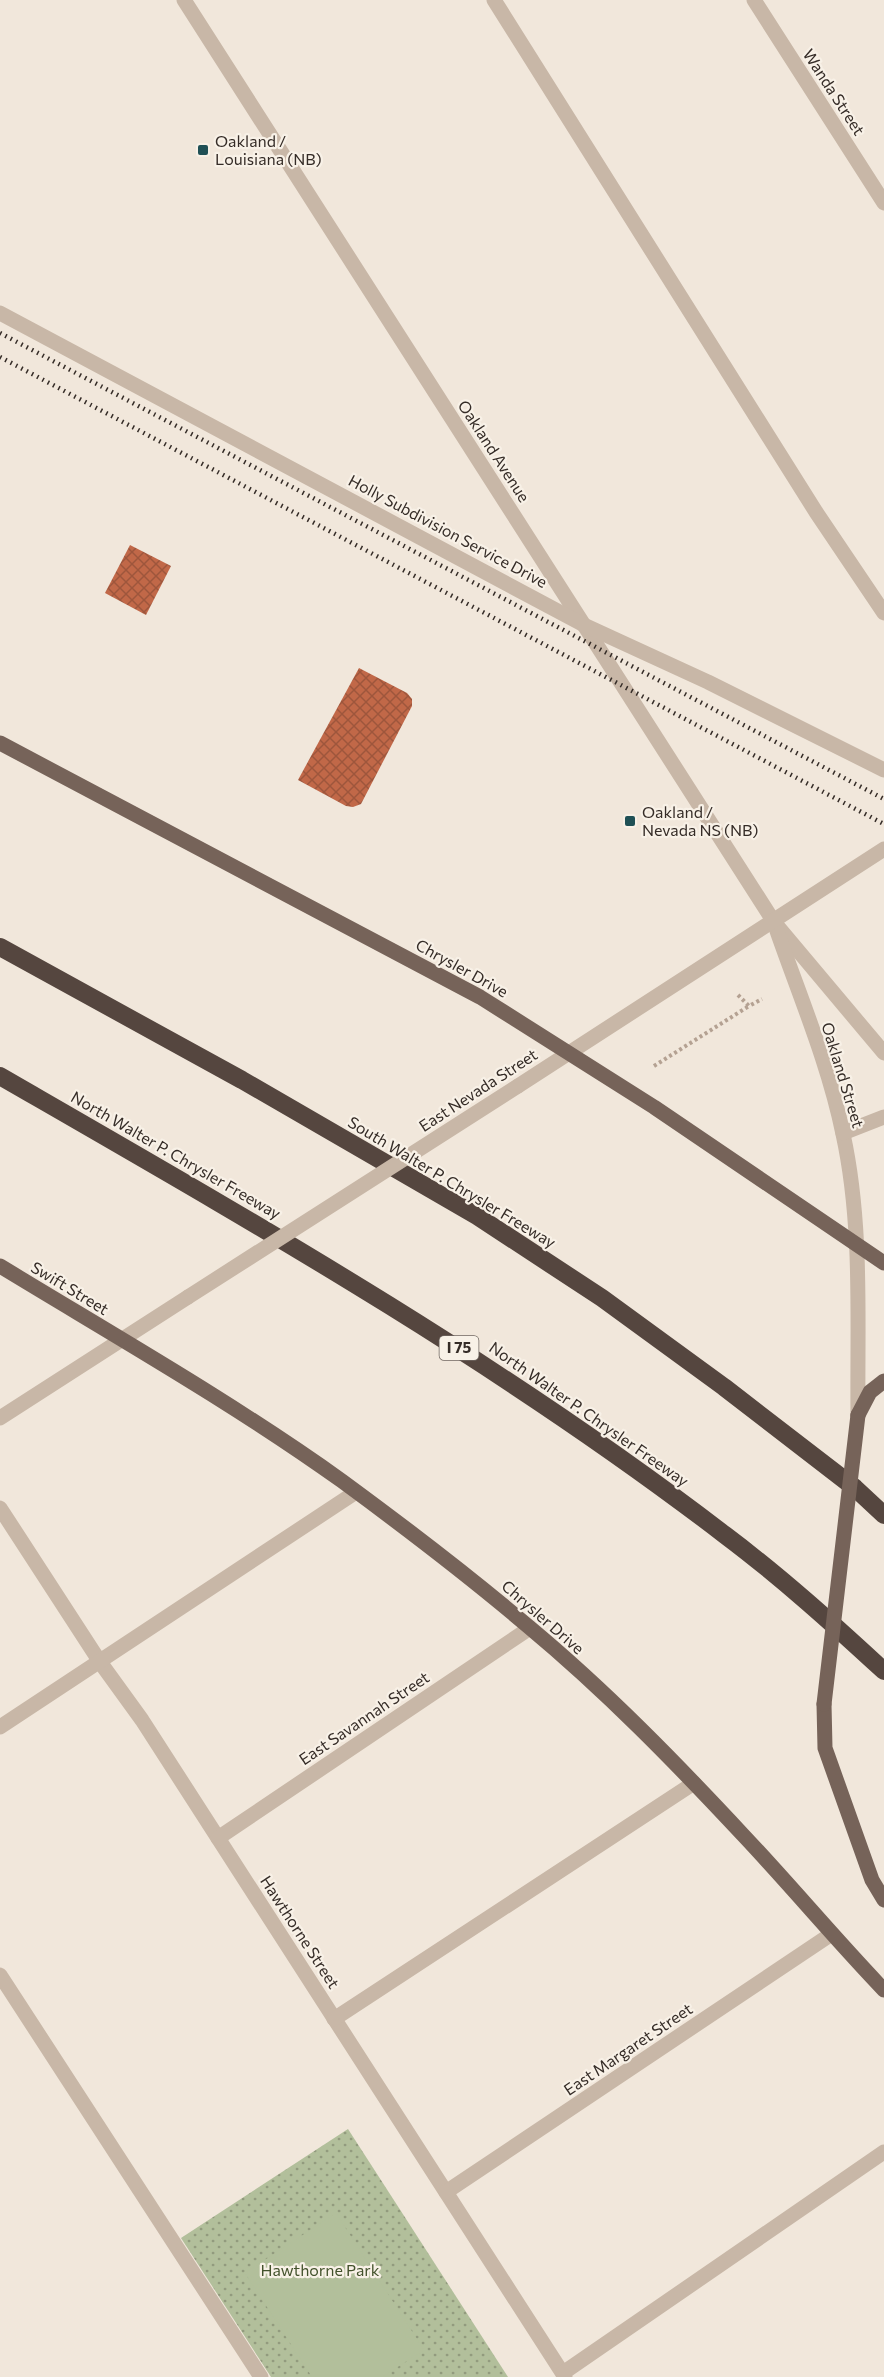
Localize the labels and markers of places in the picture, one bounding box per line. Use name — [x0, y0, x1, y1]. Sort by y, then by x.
place label: Oakland / Louisiana (NB) — [215, 131, 322, 168]
marker: Oakland / Louisiana (NB) — [196, 143, 210, 157]
place label: Oakland / Nevada NS (NB) — [642, 802, 758, 839]
marker: Oakland / Nevada NS (NB) — [623, 814, 637, 828]

